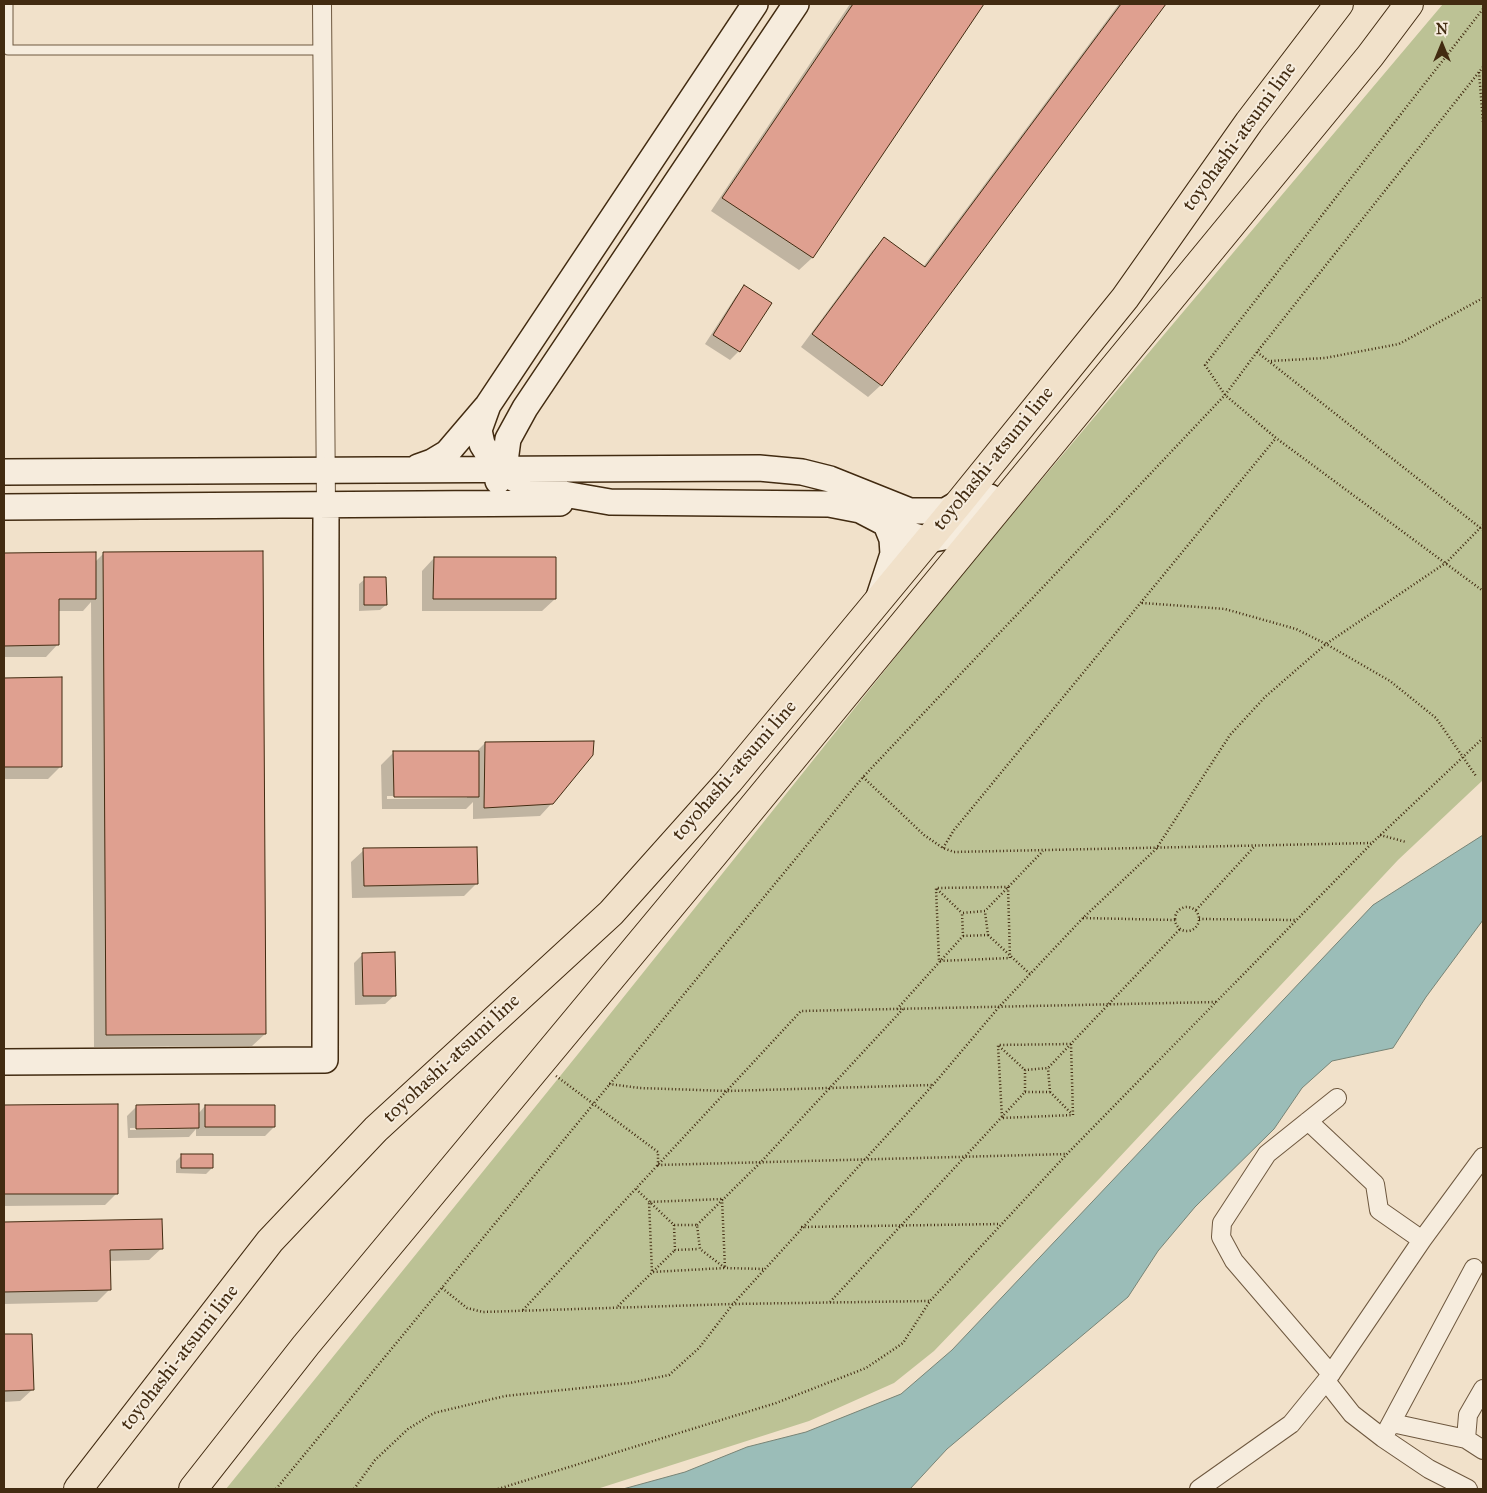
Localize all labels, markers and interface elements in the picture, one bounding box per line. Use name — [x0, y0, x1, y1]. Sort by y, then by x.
north arrow — [1417, 20, 1467, 70]
text: N — [1436, 21, 1448, 38]
street label: toyohashi-atsumi line — [1178, 58, 1302, 216]
street label: toyohashi-atsumi line — [929, 382, 1059, 536]
street label: toyohashi-atsumi line — [667, 696, 803, 846]
street label: toyohashi-atsumi line — [379, 989, 525, 1129]
street label: toyohashi-atsumi line — [116, 1280, 244, 1436]

